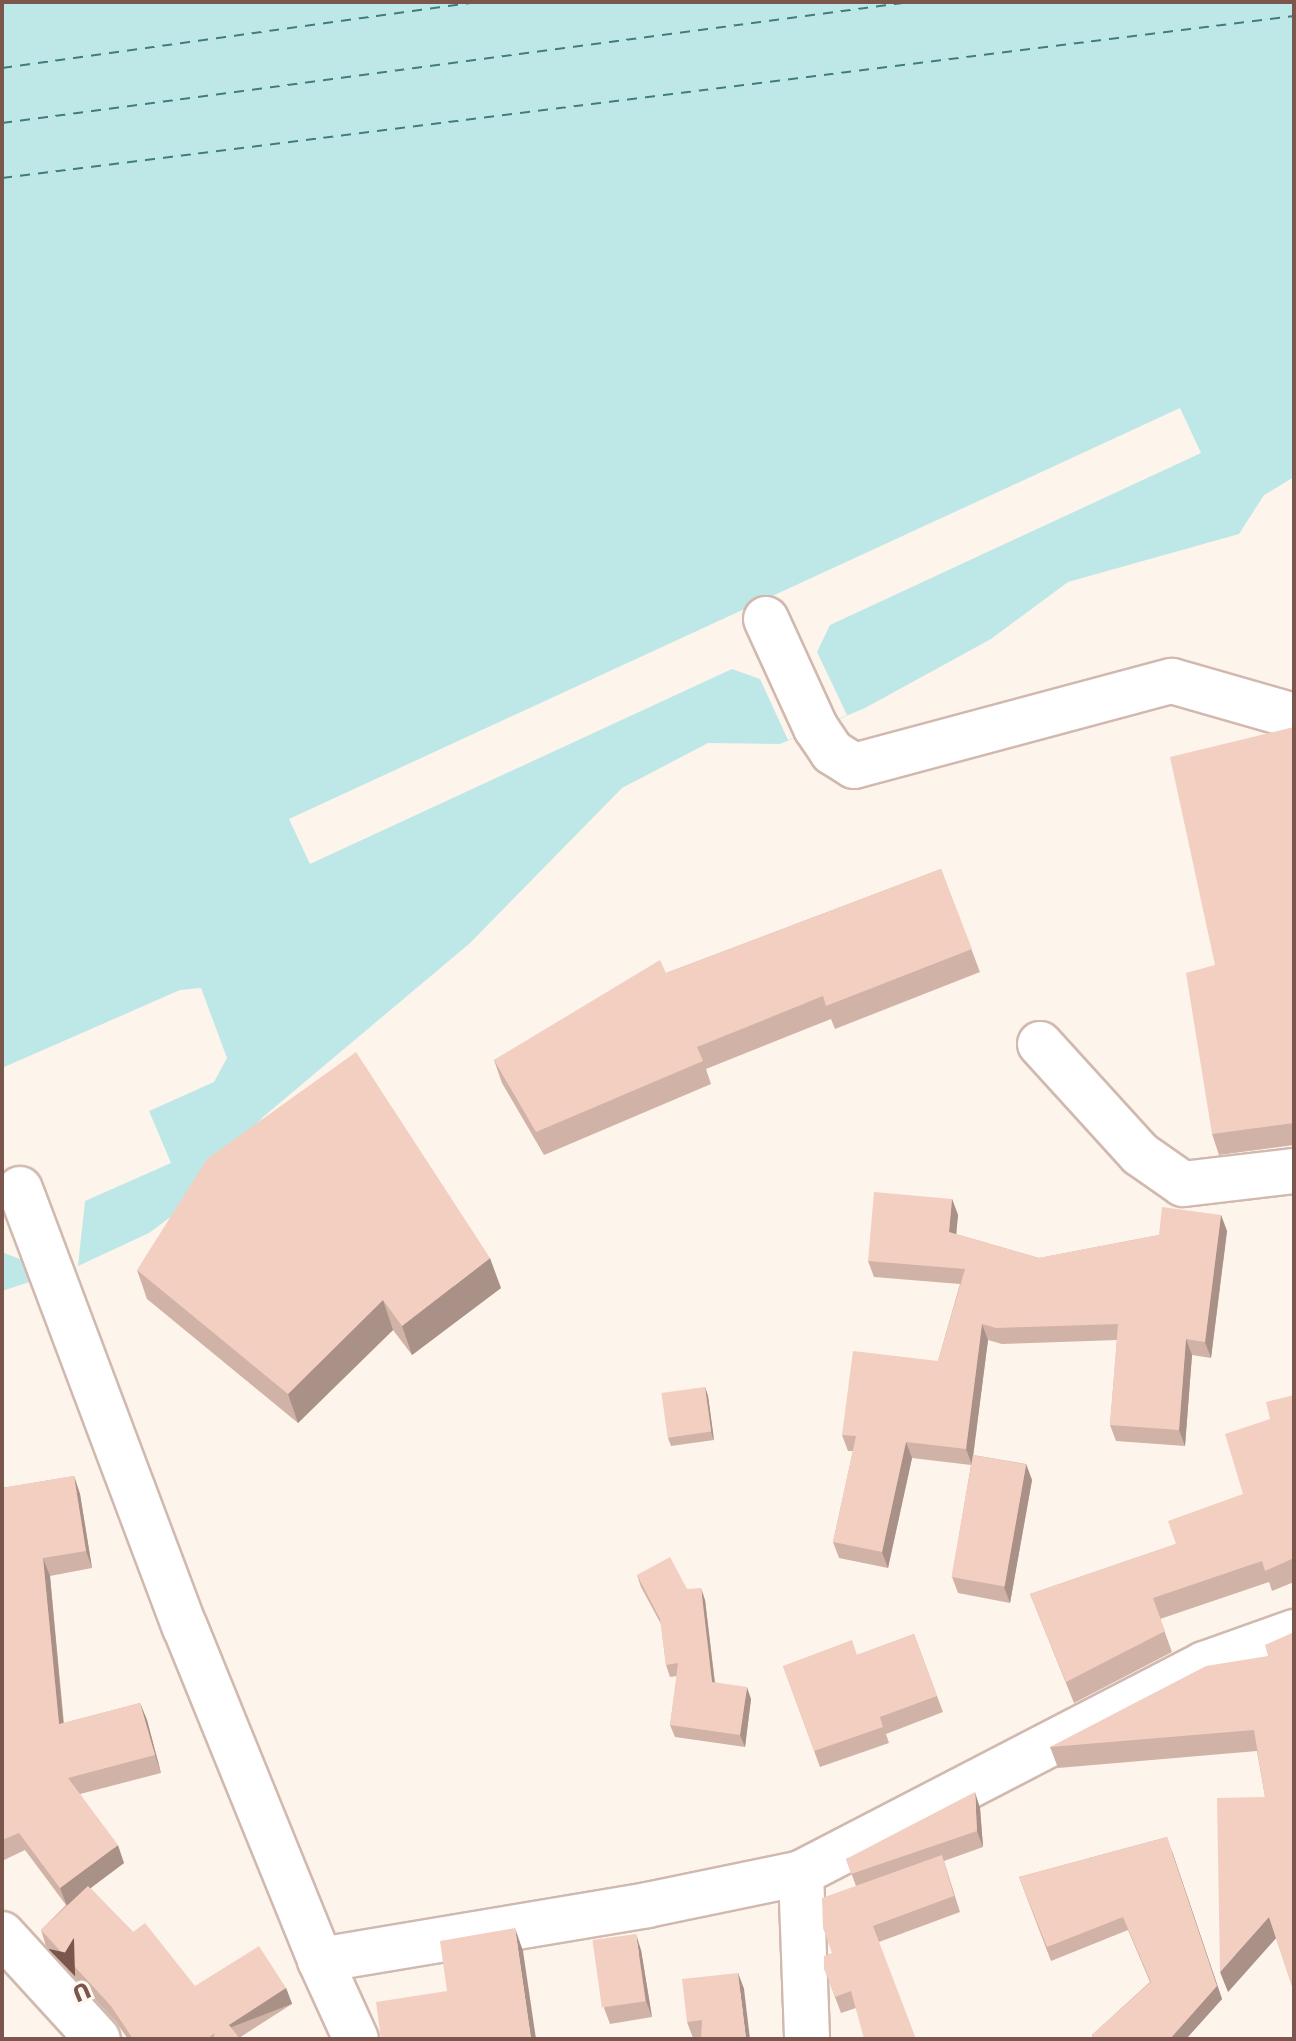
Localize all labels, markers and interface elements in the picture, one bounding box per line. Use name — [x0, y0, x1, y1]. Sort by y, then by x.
north arrow — [32, 1929, 112, 2009]
text: U — [68, 1977, 95, 2007]

